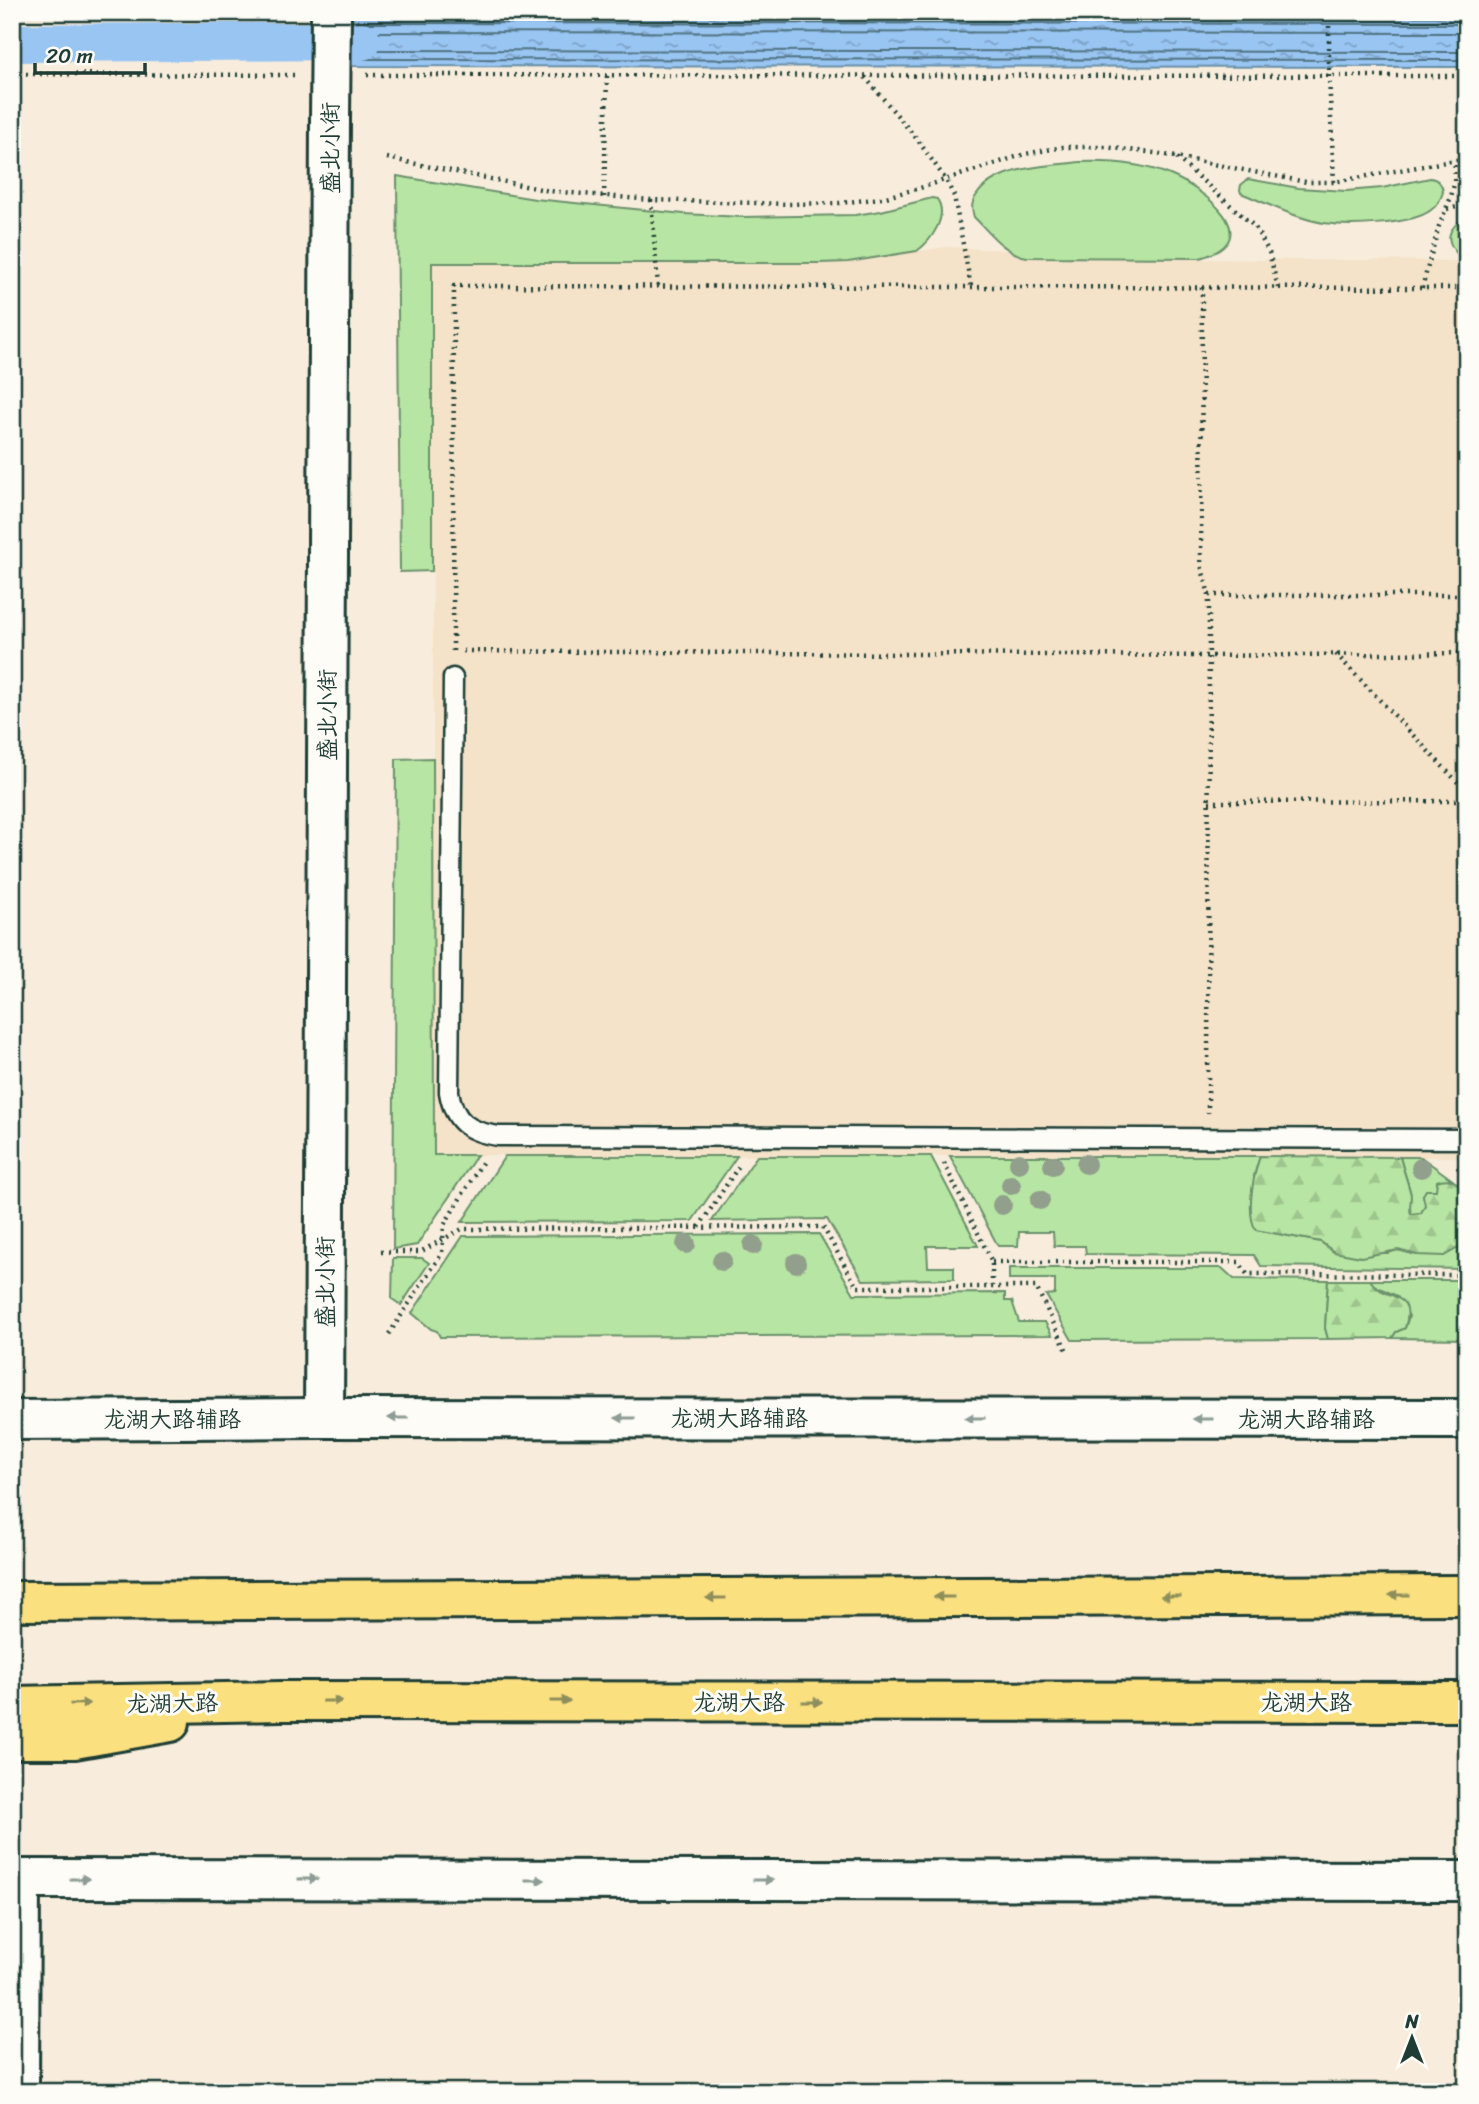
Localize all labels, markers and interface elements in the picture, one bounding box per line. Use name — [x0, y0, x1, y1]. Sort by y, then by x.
scale bar — [35, 32, 145, 76]
text: 20 m — [46, 37, 93, 75]
street label: 盛北小街 — [310, 102, 351, 194]
street label: 盛北小街 — [307, 669, 348, 761]
street label: 盛北小街 — [305, 1236, 346, 1328]
street label: 龙湖大路辅路 — [670, 1398, 808, 1439]
street label: 龙湖大路辅路 — [103, 1399, 241, 1440]
street label: 龙湖大路辅路 — [1237, 1399, 1375, 1440]
one-way arrow — [386, 1412, 408, 1424]
one-way arrow — [614, 1412, 636, 1424]
one-way arrow — [964, 1412, 986, 1424]
one-way arrow — [1191, 1413, 1213, 1425]
one-way arrow — [1387, 1589, 1409, 1601]
one-way arrow — [1160, 1590, 1182, 1602]
one-way arrow — [932, 1591, 954, 1603]
one-way arrow — [705, 1592, 727, 1604]
street label: 龙湖大路 — [126, 1682, 218, 1725]
street label: 龙湖大路 — [693, 1682, 785, 1723]
street label: 龙湖大路 — [1260, 1682, 1352, 1723]
one-way arrow — [322, 1695, 344, 1707]
one-way arrow — [549, 1695, 571, 1707]
one-way arrow — [801, 1696, 823, 1708]
one-way arrow — [70, 1699, 92, 1710]
one-way arrow — [70, 1873, 92, 1885]
one-way arrow — [297, 1873, 319, 1885]
one-way arrow — [525, 1874, 547, 1886]
one-way arrow — [752, 1874, 774, 1886]
north arrow — [1378, 2002, 1448, 2072]
text: N — [1404, 2005, 1419, 2038]

